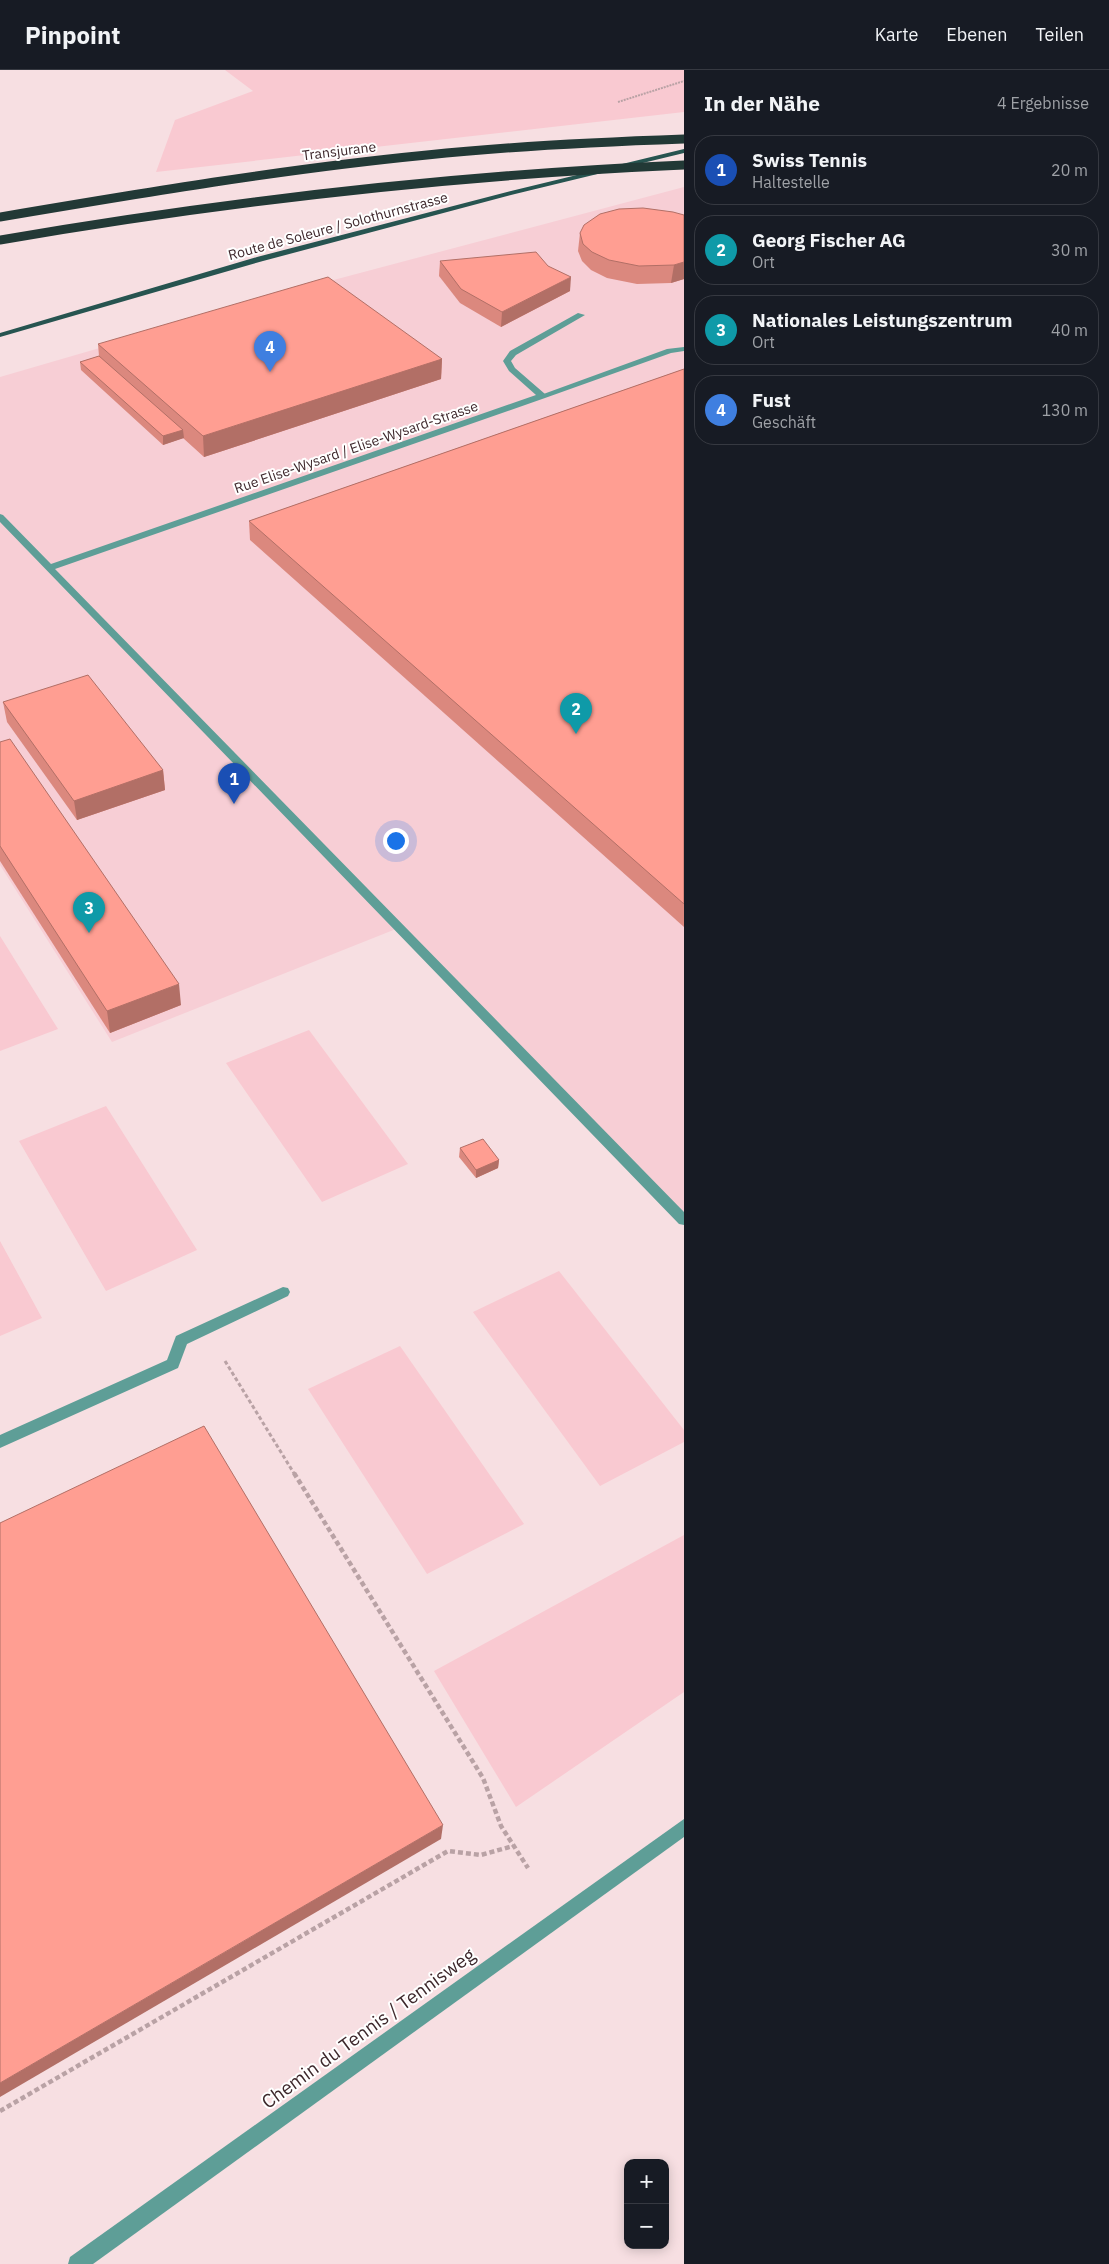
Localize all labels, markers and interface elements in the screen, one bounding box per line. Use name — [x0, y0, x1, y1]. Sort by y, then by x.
text: Pinpoint — [25, 19, 120, 51]
text: Karte — [875, 23, 918, 46]
text: Ebenen — [946, 23, 1007, 46]
text: Teilen — [1035, 23, 1084, 46]
text: In der Nähe — [704, 89, 820, 117]
text: 4 Ergebnisse — [997, 93, 1089, 113]
street label: Transjurane — [301, 137, 377, 164]
text: Swiss Tennis — [752, 148, 867, 172]
text: 1 — [716, 160, 726, 180]
text: 20 m — [1051, 160, 1088, 180]
text: Haltestelle — [752, 172, 830, 192]
street label: Route de Soleure / Solothurnstrasse — [226, 188, 450, 264]
text: Georg Fischer AG — [752, 228, 906, 252]
text: 2 — [716, 240, 726, 260]
text: 30 m — [1051, 240, 1088, 260]
text: Ort — [752, 252, 775, 272]
text: Nationales Leistungszentrum — [752, 308, 1013, 332]
text: 3 — [716, 320, 726, 340]
text: 40 m — [1051, 320, 1088, 340]
pin: 4 — [254, 331, 286, 372]
text: Ort — [752, 332, 775, 352]
text: Fust — [752, 388, 791, 412]
street label: Rue Elise-Wysard / Elise-Wysard-Strasse — [232, 397, 481, 497]
text: 4 — [716, 400, 726, 420]
text: 130 m — [1041, 400, 1088, 420]
text: Geschäft — [752, 412, 816, 432]
pin: 2 — [560, 693, 592, 734]
pin: 1 — [218, 763, 250, 804]
your location — [383, 828, 409, 854]
pin: 3 — [73, 892, 105, 933]
street label: Chemin du Tennis / Tennisweg — [256, 1942, 480, 2114]
map controls — [624, 2159, 669, 2249]
button: + — [624, 2159, 669, 2204]
button: − — [624, 2204, 669, 2249]

